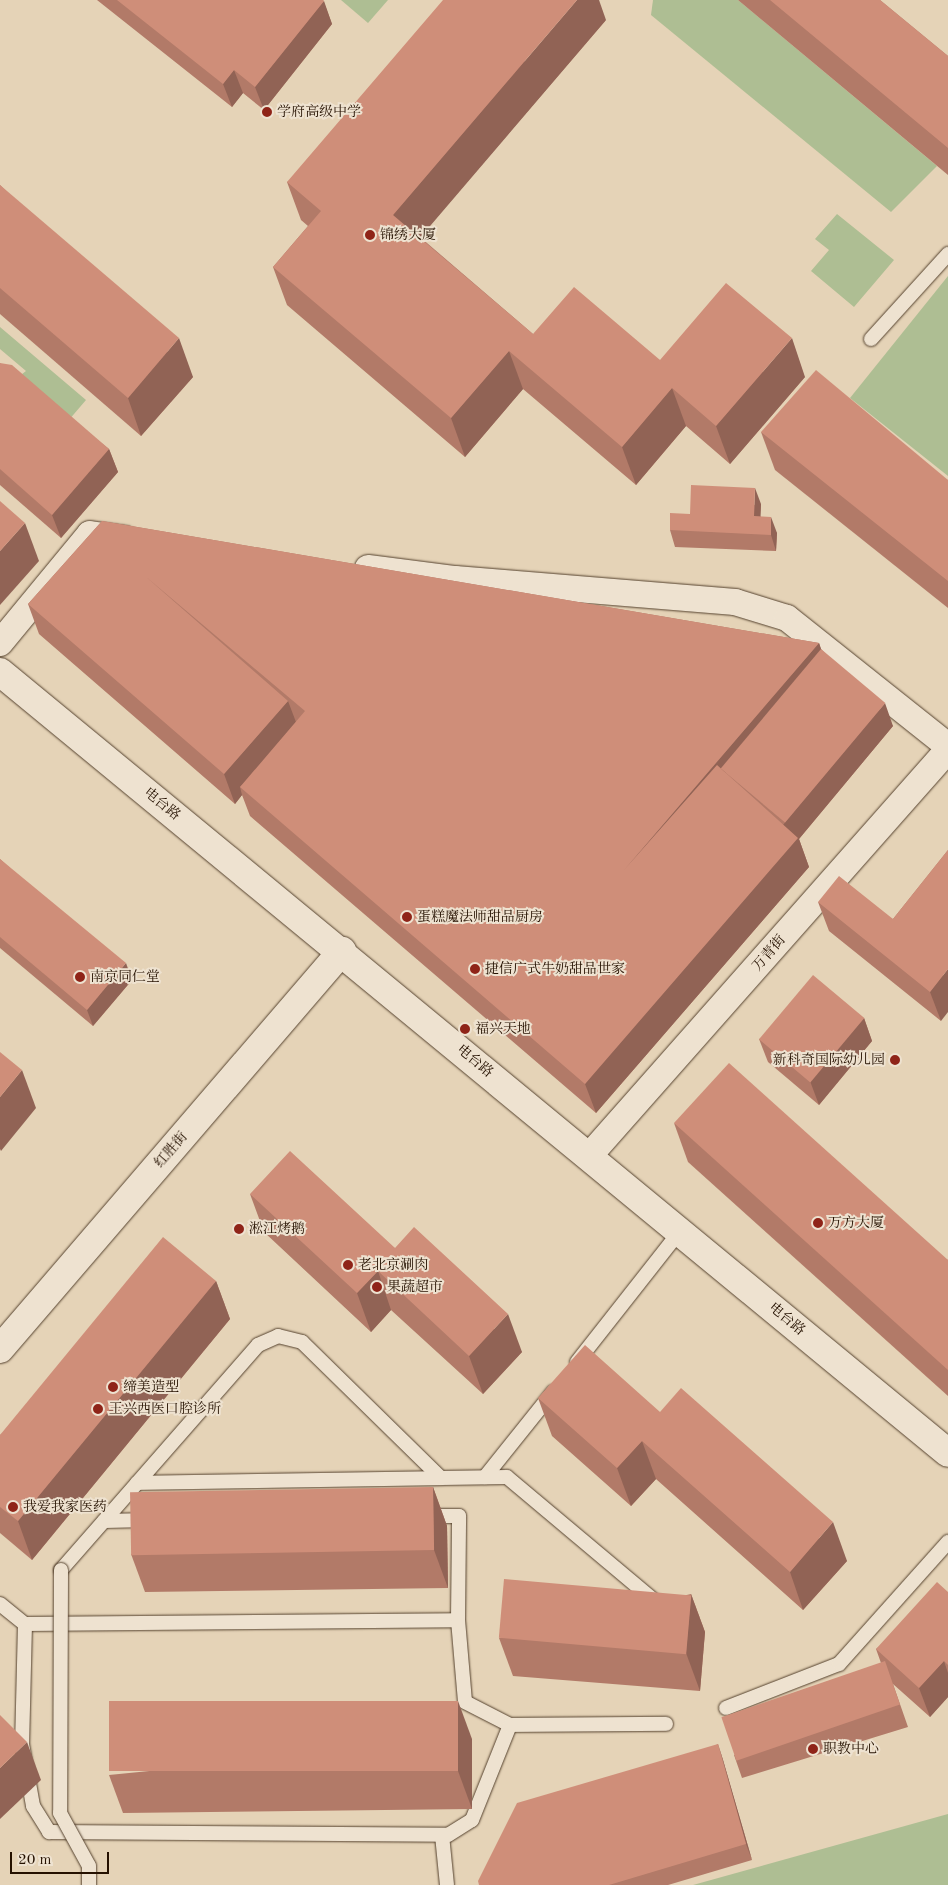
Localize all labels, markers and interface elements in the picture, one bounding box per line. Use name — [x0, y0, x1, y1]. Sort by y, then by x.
place label: 学府高级中学 — [277, 104, 361, 120]
marker: 学府高级中学 — [261, 106, 273, 118]
place label: 锦绣大厦 — [380, 227, 436, 243]
marker: 锦绣大厦 — [364, 229, 376, 241]
street label: 电台路 — [140, 784, 184, 824]
place label: 蛋糕魔法师甜品厨房 — [417, 909, 543, 925]
marker: 蛋糕魔法师甜品厨房 — [401, 911, 413, 923]
street label: 万青街 — [749, 932, 789, 974]
place label: 捷信广式牛奶甜品世家 — [485, 961, 625, 977]
marker: 捷信广式牛奶甜品世家 — [469, 963, 481, 975]
place label: 南京同仁堂 — [90, 969, 160, 985]
marker: 南京同仁堂 — [74, 971, 86, 983]
place label: 福兴天地 — [475, 1021, 531, 1037]
marker: 福兴天地 — [459, 1023, 471, 1035]
street label: 电台路 — [454, 1041, 496, 1081]
place label: 新科奇国际幼儿园 — [773, 1052, 885, 1068]
marker: 新科奇国际幼儿园 — [889, 1054, 901, 1066]
street label: 红胜街 — [151, 1129, 191, 1171]
place label: 万方大厦 — [828, 1215, 884, 1231]
marker: 万方大厦 — [812, 1217, 824, 1229]
place label: 淞江烤鹅 — [249, 1221, 305, 1237]
marker: 淞江烤鹅 — [233, 1223, 245, 1235]
place label: 老北京涮肉 — [358, 1257, 428, 1273]
marker: 老北京涮肉 — [342, 1259, 354, 1271]
place label: 果蔬超市 — [387, 1279, 443, 1295]
marker: 果蔬超市 — [371, 1281, 383, 1293]
street label: 电台路 — [766, 1299, 808, 1339]
place label: 缔美造型 — [123, 1379, 179, 1395]
marker: 缔美造型 — [107, 1381, 119, 1393]
place label: 王兴西医口腔诊所 — [109, 1401, 221, 1417]
marker: 王兴西医口腔诊所 — [91, 1402, 105, 1416]
place label: 我爱我家医药 — [23, 1499, 107, 1515]
marker: 我爱我家医药 — [7, 1501, 19, 1513]
place label: 职教中心 — [823, 1741, 879, 1757]
marker: 职教中心 — [807, 1743, 819, 1755]
scale bar — [12, 1842, 111, 1874]
text: 20 m — [18, 1853, 52, 1868]

